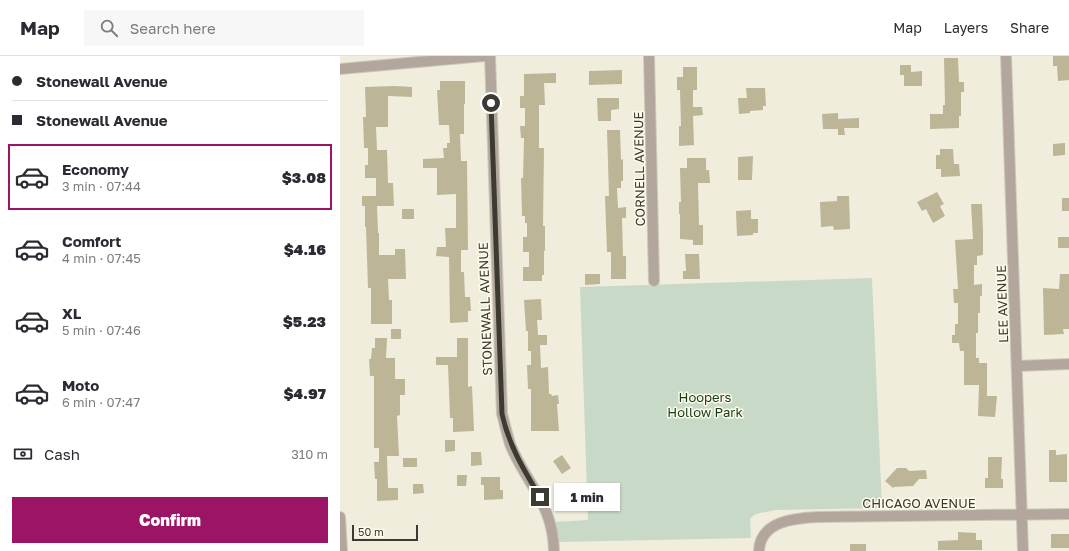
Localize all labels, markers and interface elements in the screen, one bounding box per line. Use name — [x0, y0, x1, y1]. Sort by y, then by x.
search box — [84, 10, 364, 46]
text: Map — [20, 16, 60, 39]
icon: search — [98, 17, 120, 39]
text: Search here — [130, 19, 216, 37]
text: Map — [893, 19, 922, 36]
text: Layers — [944, 19, 988, 36]
text: Share — [1010, 19, 1049, 36]
text: Stonewall Avenue — [36, 72, 168, 90]
route start — [482, 94, 500, 112]
text: Stonewall Avenue — [36, 111, 168, 129]
street label: CORNELL AVENUE — [630, 111, 648, 226]
icon: car — [14, 159, 50, 195]
text: Economy — [62, 160, 129, 178]
text: $3.08 — [282, 168, 326, 186]
text: 3 min · 07:44 — [62, 178, 141, 194]
icon: car — [14, 231, 50, 267]
text: Comfort — [62, 232, 121, 250]
text: $4.16 — [284, 240, 326, 258]
street label: STONEWALL AVENUE — [475, 242, 495, 376]
text: 4 min · 07:45 — [62, 250, 141, 266]
street label: LEE AVENUE — [993, 265, 1011, 343]
icon: car — [14, 303, 50, 339]
text: XL — [62, 304, 81, 322]
text: $5.23 — [283, 312, 326, 330]
text: 5 min · 07:46 — [62, 322, 141, 338]
icon: car — [14, 375, 50, 411]
text: Moto — [62, 376, 99, 394]
text: $4.97 — [284, 384, 326, 402]
park label: Hoopers Hollow Park — [667, 389, 743, 420]
text: 6 min · 07:47 — [62, 394, 140, 410]
icon: cash — [12, 443, 34, 465]
text: Cash — [44, 445, 80, 463]
text: 310 m — [291, 446, 328, 462]
callout: 1 min — [554, 483, 620, 511]
route end — [531, 488, 549, 506]
text: 1 min — [570, 489, 604, 505]
street label: CHICAGO AVENUE — [862, 495, 976, 511]
button: Confirm — [12, 497, 328, 543]
scale bar — [352, 523, 418, 542]
text: 50 m — [358, 525, 384, 538]

